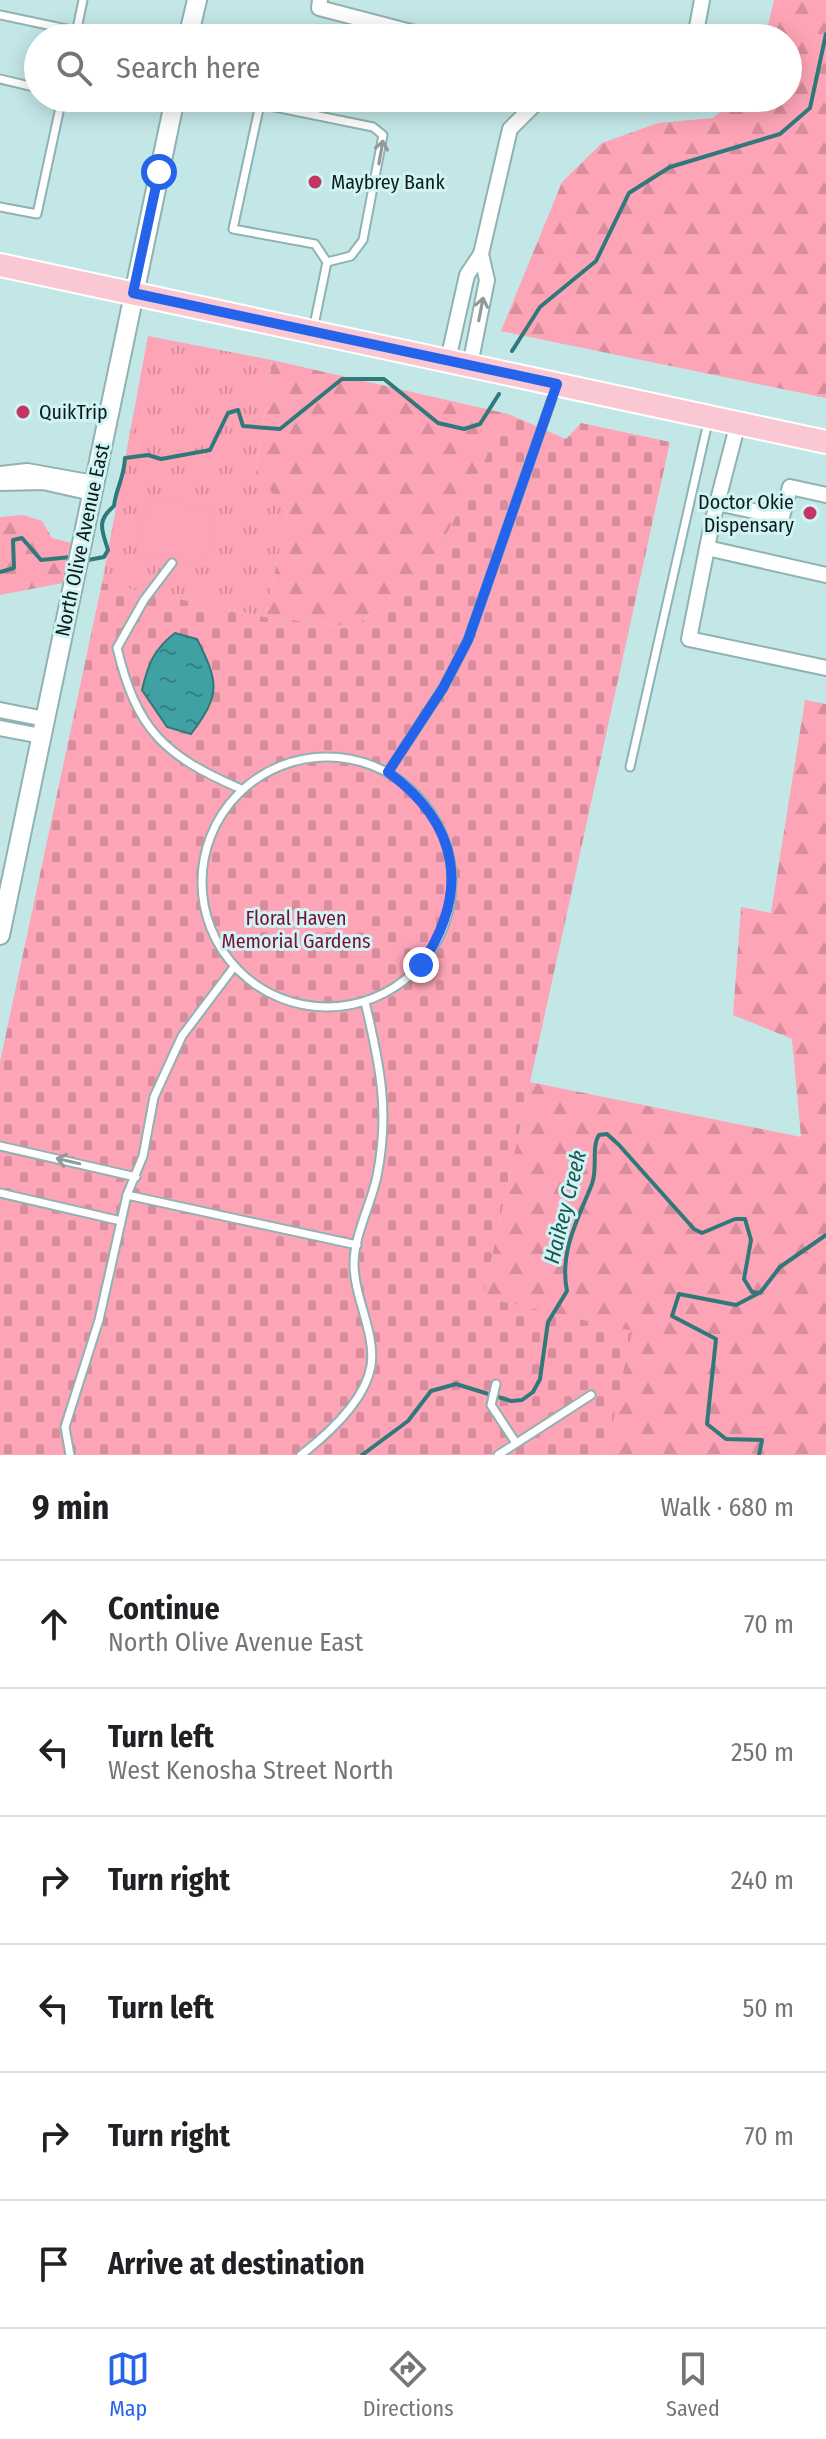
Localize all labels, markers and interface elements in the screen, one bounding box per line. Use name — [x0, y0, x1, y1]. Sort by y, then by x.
search box — [24, 24, 802, 112]
icon: search — [52, 46, 96, 90]
text: Search here — [116, 50, 261, 86]
one-way arrow — [374, 140, 389, 166]
route start — [141, 154, 177, 190]
place label: Maybrey Bank — [331, 170, 445, 194]
marker: Maybrey Bank — [306, 173, 324, 191]
one-way arrow — [474, 297, 489, 323]
place label: QuikTrip — [39, 400, 108, 424]
marker: QuikTrip — [14, 403, 32, 421]
street label: North Olive Avenue East — [50, 441, 114, 639]
place label: Doctor Okie Dispensary — [698, 490, 794, 537]
marker: Doctor Okie Dispensary — [801, 504, 819, 522]
park label: Floral Haven Memorial Gardens — [222, 906, 370, 953]
route end — [403, 947, 439, 983]
water label: Haikey Creek — [538, 1147, 592, 1266]
one-way arrow — [56, 1153, 81, 1168]
text: 9 min — [32, 1487, 109, 1528]
text: Walk · 680 m — [661, 1492, 794, 1523]
text: Continue — [108, 1591, 220, 1627]
icon: ahead — [32, 1602, 76, 1646]
text: 70 m — [744, 1609, 794, 1640]
text: North Olive Avenue East — [108, 1627, 363, 1658]
text: Turn left — [108, 1719, 214, 1755]
icon: left — [32, 1730, 76, 1774]
text: 250 m — [731, 1737, 794, 1768]
text: West Kenosha Street North — [108, 1755, 394, 1786]
icon: right — [32, 1858, 76, 1902]
text: Turn right — [108, 1862, 230, 1898]
text: 240 m — [731, 1865, 794, 1896]
icon: left — [32, 1986, 76, 2030]
text: Turn left — [108, 1990, 214, 2026]
text: 50 m — [742, 1993, 794, 2024]
icon: right — [32, 2114, 76, 2158]
text: Turn right — [108, 2118, 230, 2154]
text: 70 m — [744, 2121, 794, 2152]
icon: arrive — [32, 2242, 76, 2286]
text: Arrive at destination — [108, 2246, 365, 2282]
tab: Map — [106, 2347, 150, 2422]
tab: Directions — [363, 2347, 454, 2422]
tab: Saved — [666, 2347, 720, 2422]

